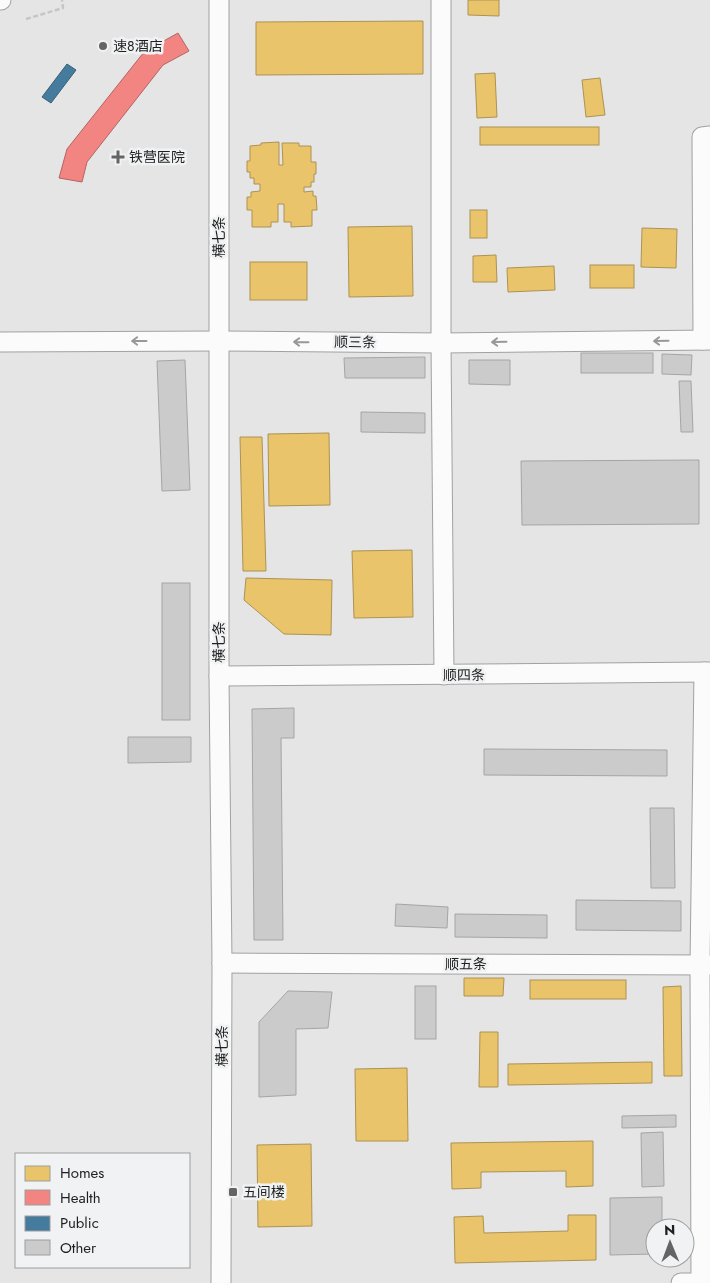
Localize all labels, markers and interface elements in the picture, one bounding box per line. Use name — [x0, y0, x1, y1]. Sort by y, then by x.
place label: 速8酒店 — [113, 36, 163, 56]
marker: 速8酒店 — [97, 40, 109, 52]
place label: 铁营医院 — [129, 147, 185, 167]
marker: 铁营医院 — [111, 150, 125, 164]
street label: 横七条 — [209, 216, 229, 258]
street label: 顺三条 — [334, 332, 376, 352]
one-way arrow — [131, 336, 148, 346]
one-way arrow — [654, 336, 670, 346]
one-way arrow — [294, 337, 310, 346]
one-way arrow — [491, 337, 508, 347]
street label: 横七条 — [209, 621, 229, 663]
street label: 顺四条 — [443, 665, 485, 685]
street label: 顺五条 — [445, 954, 487, 974]
street label: 横七条 — [212, 1025, 232, 1067]
legend — [15, 1153, 190, 1268]
text: Homes — [60, 1162, 104, 1184]
place label: 五间楼 — [243, 1182, 285, 1202]
marker: 五间楼 — [227, 1186, 239, 1198]
text: Health — [60, 1187, 101, 1209]
text: Public — [60, 1212, 99, 1234]
north arrow — [645, 1218, 695, 1268]
text: N — [664, 1220, 676, 1240]
text: Other — [60, 1237, 97, 1259]

